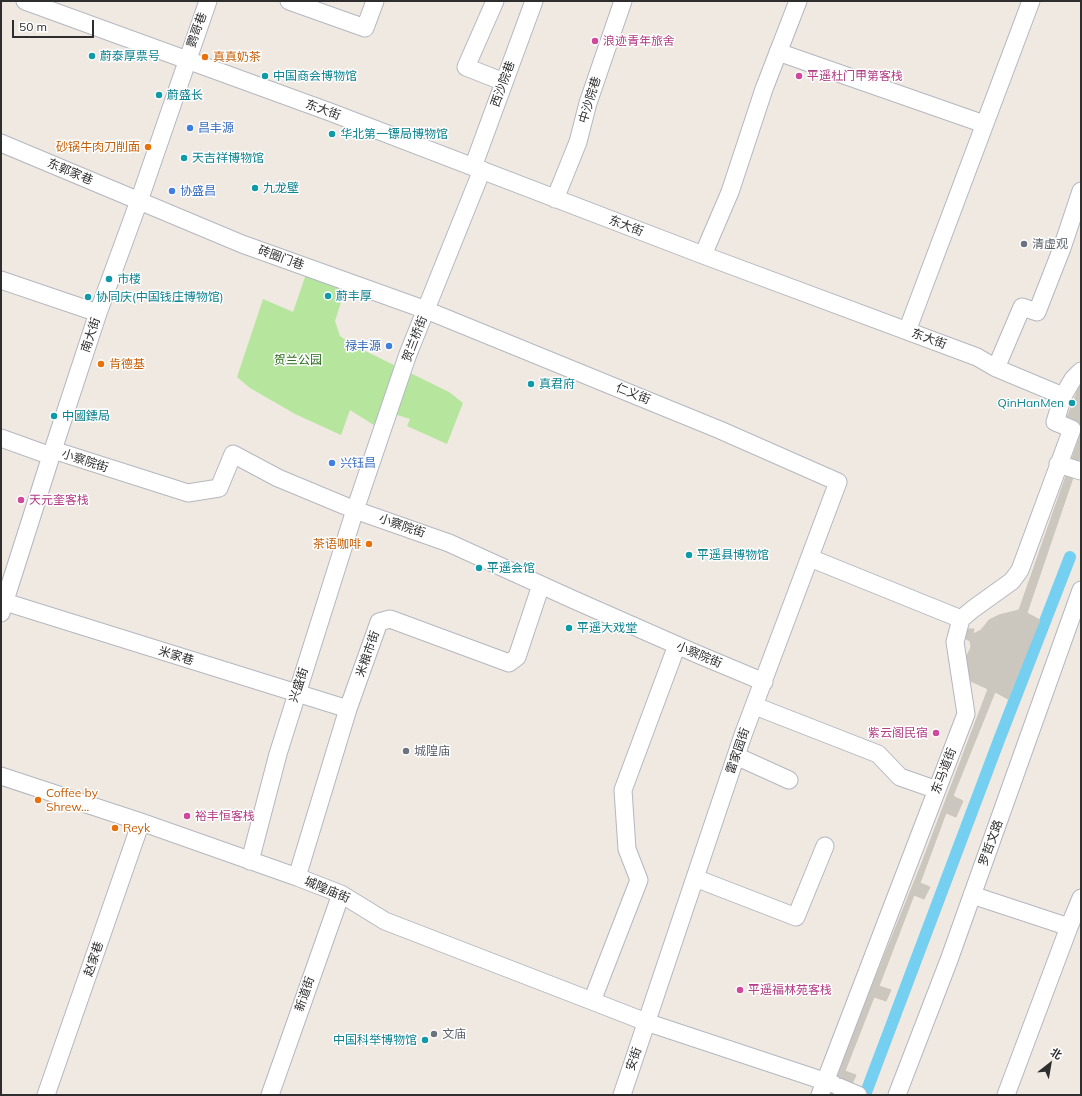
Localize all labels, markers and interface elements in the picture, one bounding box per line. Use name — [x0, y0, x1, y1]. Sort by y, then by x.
street label: 鹦哥巷 — [184, 11, 210, 49]
scale bar — [14, 12, 96, 38]
text: 50 m — [19, 19, 47, 34]
place label: 浪迹青年旅舍 — [603, 34, 675, 48]
marker: 浪迹青年旅舍 — [590, 36, 600, 46]
place label: 蔚泰厚票号 — [100, 49, 160, 63]
place label: 真真奶茶 — [213, 50, 261, 64]
marker: 蔚泰厚票号 — [87, 51, 97, 61]
marker: 真真奶茶 — [200, 52, 210, 62]
street label: 西沙院巷 — [488, 59, 518, 109]
place label: 中国商会博物馆 — [273, 69, 357, 83]
place label: 平遥杜门甲第客栈 — [807, 69, 903, 83]
marker: 中国商会博物馆 — [260, 71, 270, 81]
marker: 平遥杜门甲第客栈 — [794, 71, 804, 81]
street label: 中沙院巷 — [576, 75, 604, 125]
place label: 蔚盛长 — [167, 88, 203, 102]
marker: 蔚盛长 — [154, 90, 164, 100]
street label: 东大街 — [304, 97, 342, 123]
place label: 昌丰源 — [198, 121, 234, 135]
marker: 昌丰源 — [185, 123, 195, 133]
place label: 华北第一镖局博物馆 — [340, 127, 448, 141]
marker: 华北第一镖局博物馆 — [327, 129, 337, 139]
place label: 砂锅牛肉刀削面 — [56, 140, 140, 154]
marker: 砂锅牛肉刀削面 — [143, 142, 153, 152]
place label: 天吉祥博物馆 — [192, 151, 264, 165]
marker: 天吉祥博物馆 — [179, 153, 189, 163]
street label: 东郭家巷 — [45, 156, 95, 188]
place label: 九龙壁 — [263, 181, 299, 195]
marker: 九龙壁 — [250, 183, 260, 193]
place label: 协盛昌 — [180, 184, 216, 198]
marker: 协盛昌 — [167, 186, 177, 196]
street label: 东大街 — [607, 213, 645, 239]
place label: 清虚观 — [1032, 237, 1068, 251]
marker: 清虚观 — [1019, 239, 1029, 249]
street label: 砖圈门巷 — [256, 243, 306, 273]
place label: 市楼 — [117, 272, 141, 286]
marker: 市楼 — [104, 274, 114, 284]
place label: 蔚丰厚 — [336, 289, 372, 303]
place label: 协同庆(中国钱庄博物馆) — [96, 290, 224, 304]
marker: 蔚丰厚 — [323, 291, 333, 301]
marker: 协同庆(中国钱庄博物馆) — [83, 292, 93, 302]
street label: 贺兰桥街 — [400, 314, 430, 364]
street label: 南大街 — [79, 316, 103, 354]
street label: 东大街 — [910, 326, 948, 352]
place label: 禄丰源 — [345, 339, 381, 353]
marker: 禄丰源 — [384, 341, 394, 351]
park label: 贺兰公园 — [274, 353, 322, 367]
place label: 肯德基 — [109, 357, 145, 371]
marker: 肯德基 — [96, 359, 106, 369]
place label: 真君府 — [539, 377, 575, 391]
marker: 真君府 — [526, 379, 536, 389]
street label: 仁义街 — [614, 381, 652, 407]
place label: QinHanMen — [998, 396, 1064, 410]
marker: QinHanMen — [1067, 398, 1077, 408]
place label: 中國鏢局 — [62, 409, 110, 423]
marker: 中國鏢局 — [49, 411, 59, 421]
street label: 小察院街 — [60, 447, 110, 475]
place label: 兴钰昌 — [340, 456, 376, 470]
marker: 兴钰昌 — [327, 458, 337, 468]
place label: 天元奎客栈 — [29, 493, 89, 507]
marker: 天元奎客栈 — [16, 495, 26, 505]
street label: 小察院街 — [377, 511, 427, 541]
place label: 茶语咖啡 — [313, 537, 361, 551]
marker: 茶语咖啡 — [364, 539, 374, 549]
place label: 平遥县博物馆 — [697, 548, 769, 562]
marker: 平遥县博物馆 — [684, 550, 694, 560]
place label: 平遥会馆 — [487, 561, 535, 575]
marker: 平遥会馆 — [474, 563, 484, 573]
place label: 平遥大戏堂 — [577, 621, 637, 635]
marker: 平遥大戏堂 — [564, 623, 574, 633]
street label: 米粮市街 — [353, 629, 383, 679]
street label: 小察院街 — [674, 639, 724, 671]
street label: 米家巷 — [157, 644, 195, 668]
street label: 兴盛街 — [287, 666, 311, 704]
street label: 雷家园街 — [723, 726, 753, 776]
place label: 紫云阁民宿 — [868, 726, 928, 740]
marker: 紫云阁民宿 — [931, 728, 941, 738]
place label: 城隍庙 — [414, 744, 450, 758]
marker: 城隍庙 — [401, 746, 411, 756]
street label: 东马道街 — [929, 746, 959, 796]
place label: Coffee by Shrew... — [46, 786, 98, 814]
marker: Coffee by Shrew... — [33, 795, 43, 805]
place label: 裕丰恒客栈 — [195, 809, 255, 823]
marker: 裕丰恒客栈 — [182, 811, 192, 821]
street label: 罗哲文路 — [976, 818, 1006, 868]
place label: Reyk — [123, 821, 150, 835]
marker: Reyk — [110, 823, 120, 833]
street label: 城隍庙街 — [302, 874, 352, 906]
street label: 赵家巷 — [81, 940, 107, 978]
street label: 新道街 — [292, 975, 318, 1013]
place label: 平遥福林苑客栈 — [748, 983, 832, 997]
marker: 平遥福林苑客栈 — [735, 985, 745, 995]
place label: 文庙 — [442, 1027, 466, 1041]
marker: 文庙 — [429, 1029, 439, 1039]
place label: 中国科举博物馆 — [333, 1033, 417, 1047]
marker: 中国科举博物馆 — [420, 1035, 430, 1045]
north arrow — [1030, 1044, 1070, 1084]
street label: 安街 — [623, 1045, 645, 1073]
text: 北 — [1048, 1045, 1065, 1063]

